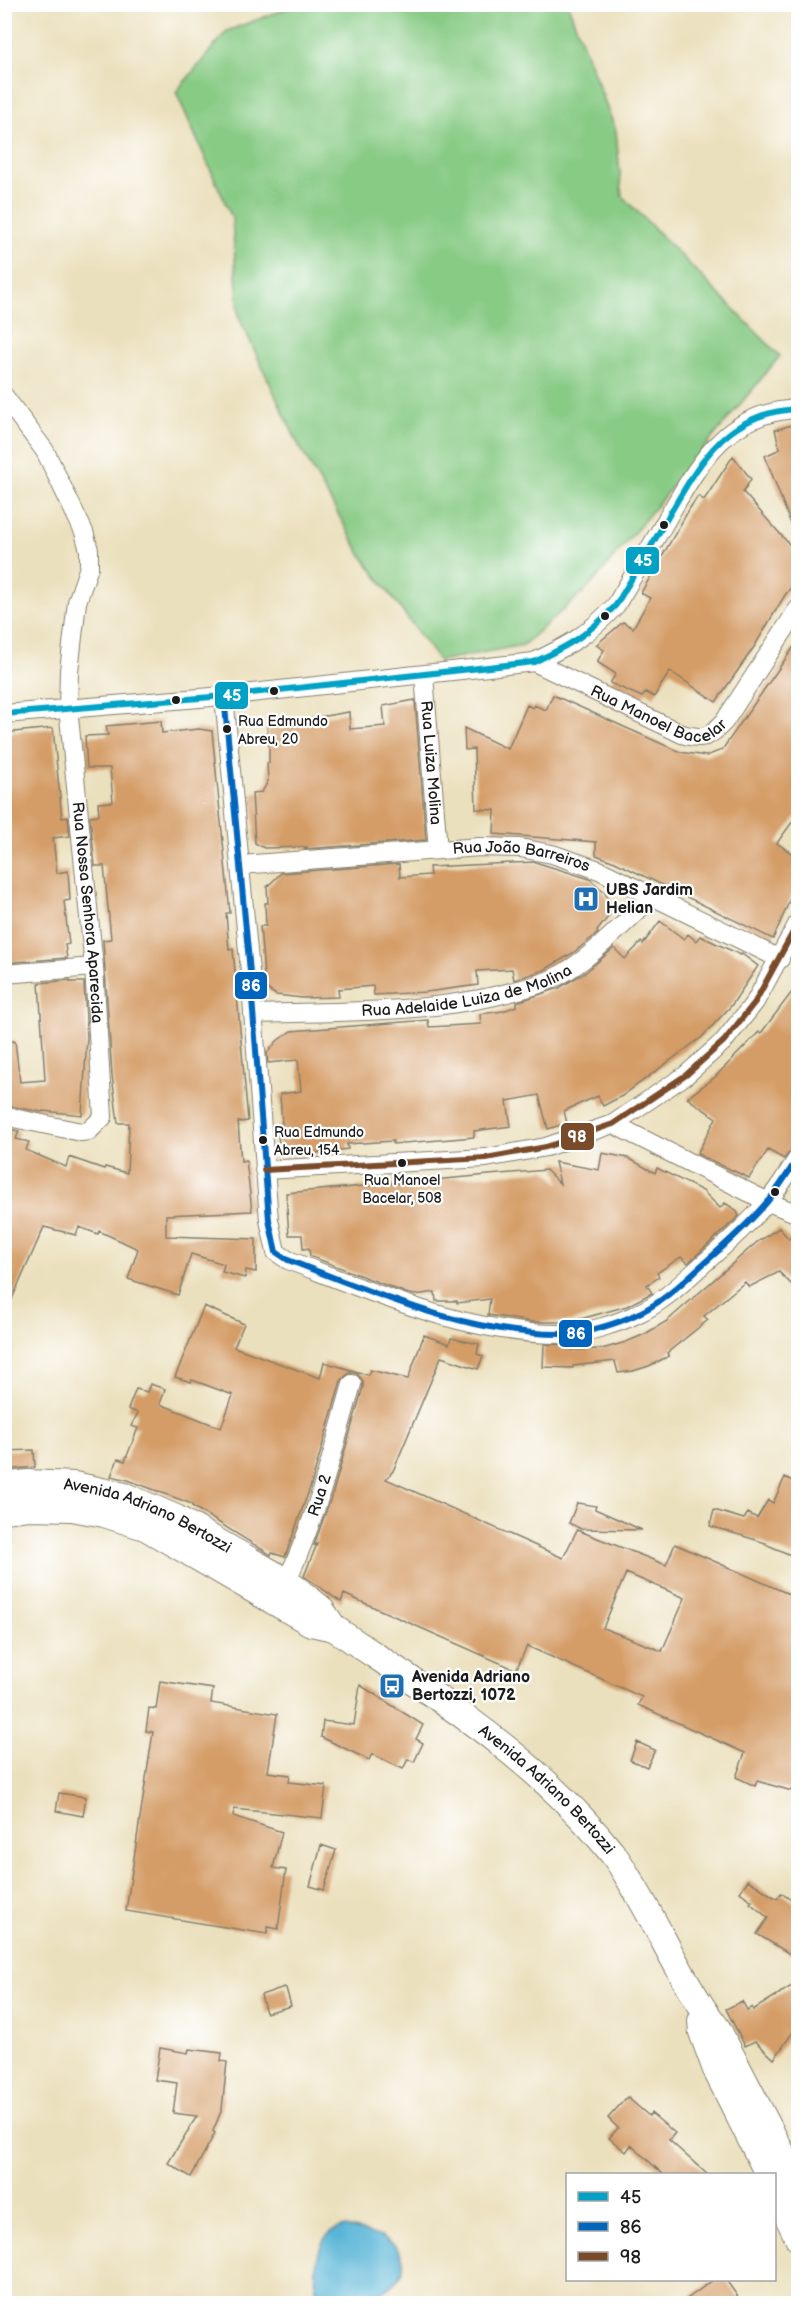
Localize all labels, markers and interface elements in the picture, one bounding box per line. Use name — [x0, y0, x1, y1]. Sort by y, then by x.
unlabelled marker — [658, 519, 670, 531]
line badge: 45 — [625, 546, 660, 575]
text: 45 — [634, 552, 652, 571]
unlabelled marker — [599, 610, 611, 622]
line badge: 45 — [214, 681, 249, 710]
street label: Rua Manoel Bacelar — [587, 681, 731, 747]
unlabelled marker — [268, 685, 280, 697]
text: 45 — [223, 687, 241, 706]
unlabelled marker — [170, 694, 182, 706]
street label: Rua Luiza Molina — [417, 700, 445, 826]
place label: Rua Edmundo Abreu, 20 — [238, 713, 328, 748]
marker: Rua Edmundo Abreu, 20 — [221, 723, 233, 735]
street label: Rua Nossa Senhora Aparecida — [68, 801, 107, 1024]
street label: Rua João Barreiros — [452, 837, 593, 876]
place label: UBS Jardim Helian — [606, 881, 693, 918]
hospital icon: UBS Jardim Helian — [571, 884, 601, 914]
street label: Rua Adelaide Luiza de Molina — [361, 961, 575, 1021]
line badge: 86 — [234, 971, 268, 1000]
text: 86 — [241, 977, 261, 996]
line badge: 98 — [560, 1122, 595, 1151]
place label: Rua Edmundo Abreu, 154 — [274, 1124, 364, 1159]
text: 98 — [568, 1128, 587, 1147]
marker: Rua Edmundo Abreu, 154 — [257, 1134, 269, 1146]
marker: Rua Manoel Bacelar, 508 — [396, 1157, 408, 1169]
place label: Rua Manoel Bacelar, 508 — [362, 1172, 442, 1207]
unlabelled marker — [769, 1186, 781, 1198]
line badge: 86 — [558, 1319, 593, 1348]
text: 86 — [566, 1325, 586, 1344]
street label: Rua 2 — [304, 1471, 335, 1519]
street label: Avenida Adriano Bertozzi — [63, 1475, 235, 1557]
place label: Avenida Adriano Bertozzi, 1072 — [411, 1668, 530, 1705]
bus stop icon: Avenida Adriano Bertozzi, 1072 — [377, 1671, 407, 1701]
street label: Avenida Adriano Bertozzi — [475, 1721, 619, 1858]
legend — [566, 2173, 776, 2281]
text: 45 — [620, 2187, 641, 2208]
text: 86 — [620, 2217, 642, 2238]
text: 98 — [620, 2247, 641, 2268]

